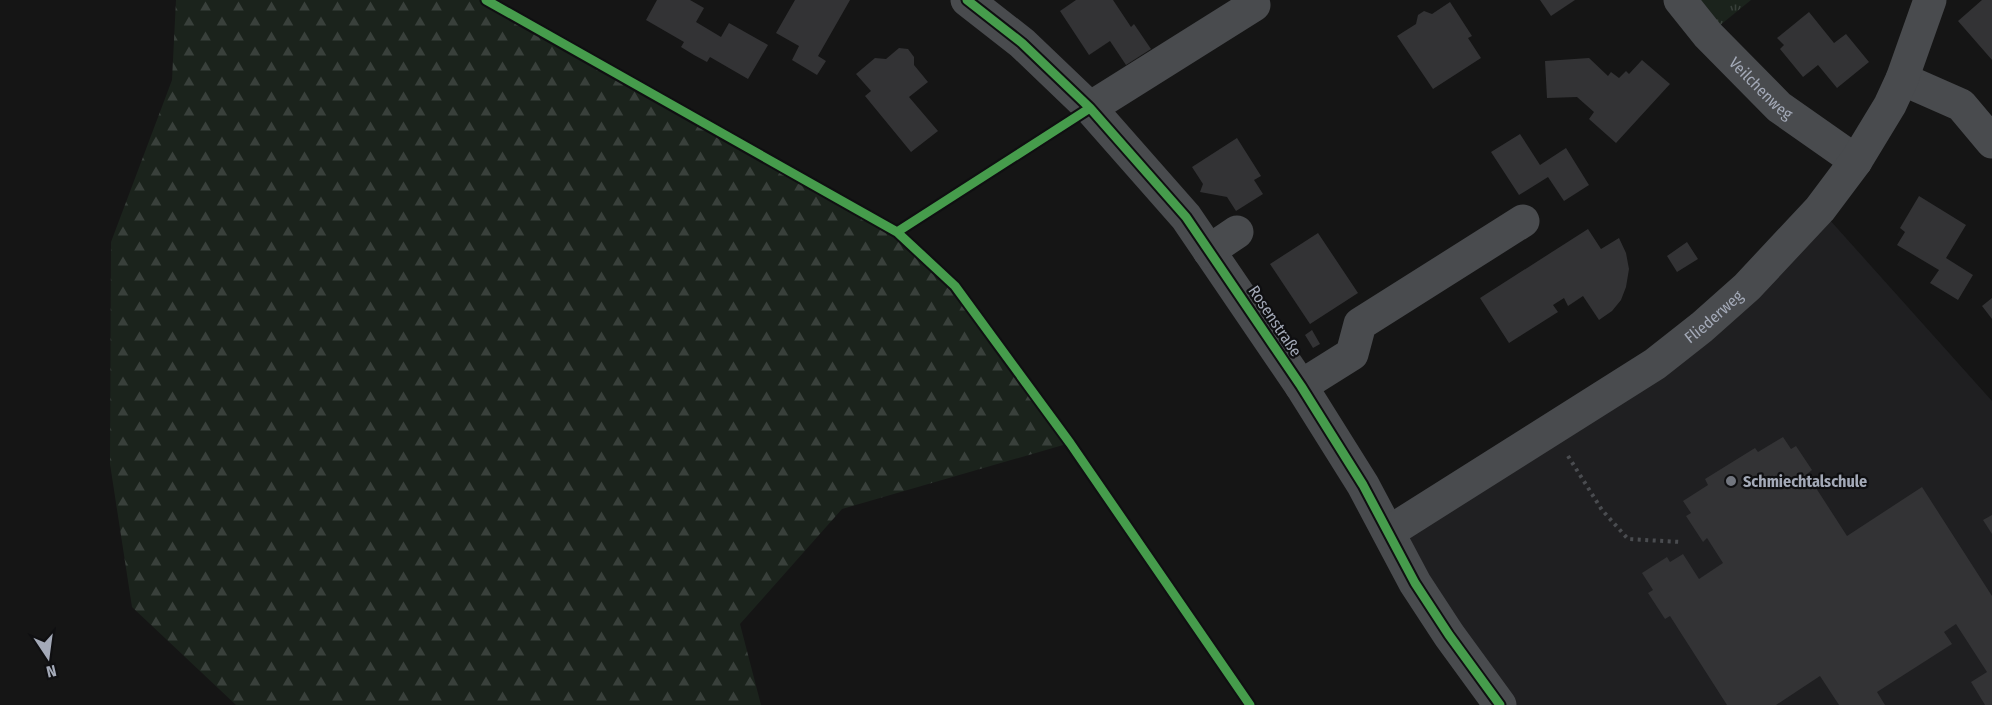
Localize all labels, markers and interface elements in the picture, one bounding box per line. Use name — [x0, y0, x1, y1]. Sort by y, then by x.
street label: Veilchenweg — [1725, 53, 1797, 124]
street label: Rosenstraße — [1244, 282, 1306, 360]
street label: Fliederweg — [1680, 286, 1747, 347]
place label: Schmiechtalschule — [1743, 472, 1867, 491]
marker: Schmiechtalschule — [1724, 474, 1738, 488]
north arrow — [18, 627, 78, 687]
text: N — [44, 661, 58, 681]

